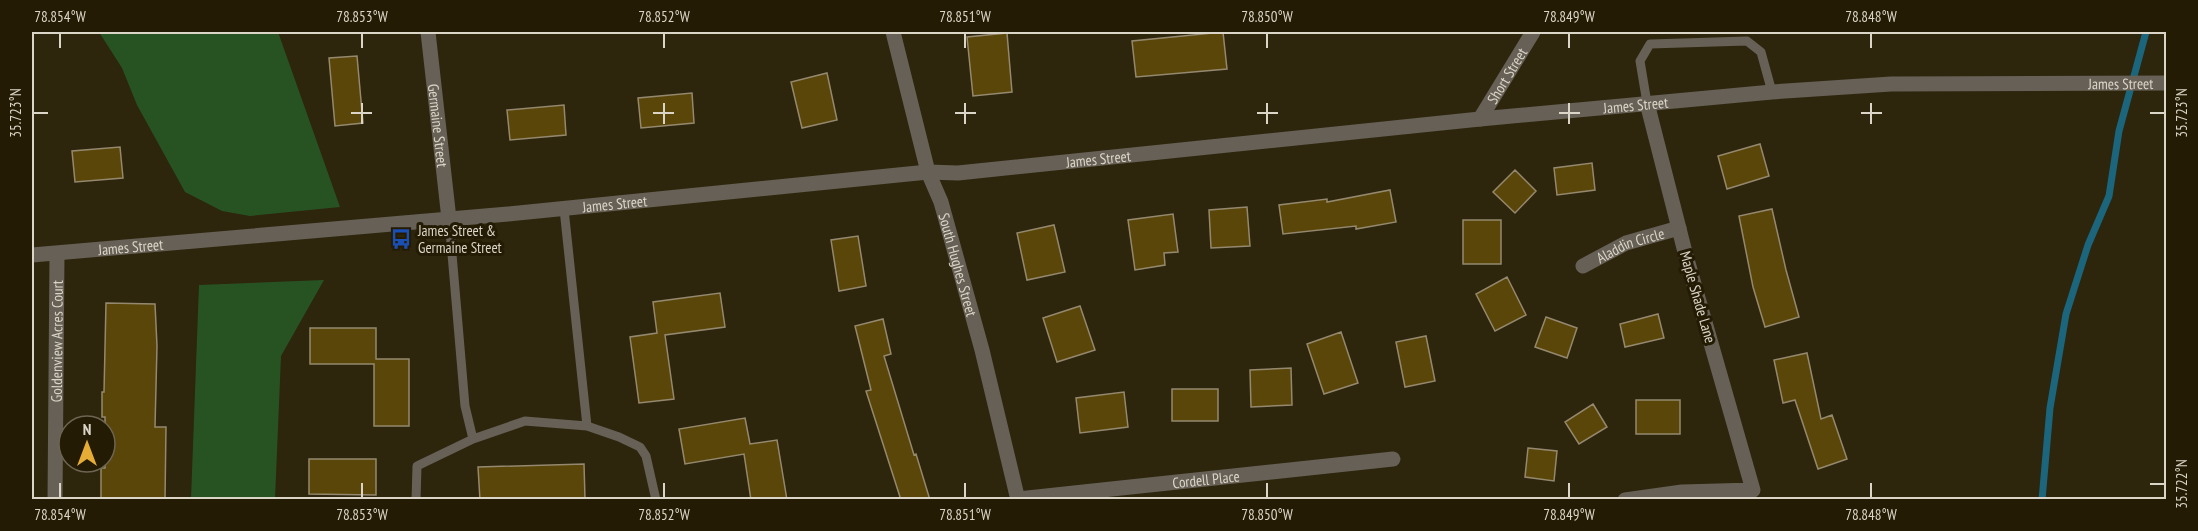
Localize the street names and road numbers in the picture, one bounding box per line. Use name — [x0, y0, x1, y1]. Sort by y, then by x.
street label: Short Street — [1482, 44, 1531, 107]
street label: James Street — [2087, 74, 2153, 93]
street label: Germaine Street — [424, 83, 453, 168]
street label: James Street — [1601, 92, 1669, 117]
street label: James Street — [1064, 146, 1132, 171]
street label: James Street — [580, 191, 648, 216]
street label: South Hughes Street — [935, 211, 982, 319]
street label: Aladdin Circle — [1593, 223, 1666, 267]
street label: James Street — [96, 234, 164, 259]
street label: Maple Shade Lane — [1676, 249, 1720, 345]
street label: Goldenview Acres Court — [46, 280, 66, 402]
street label: Cordell Place — [1171, 466, 1241, 492]

